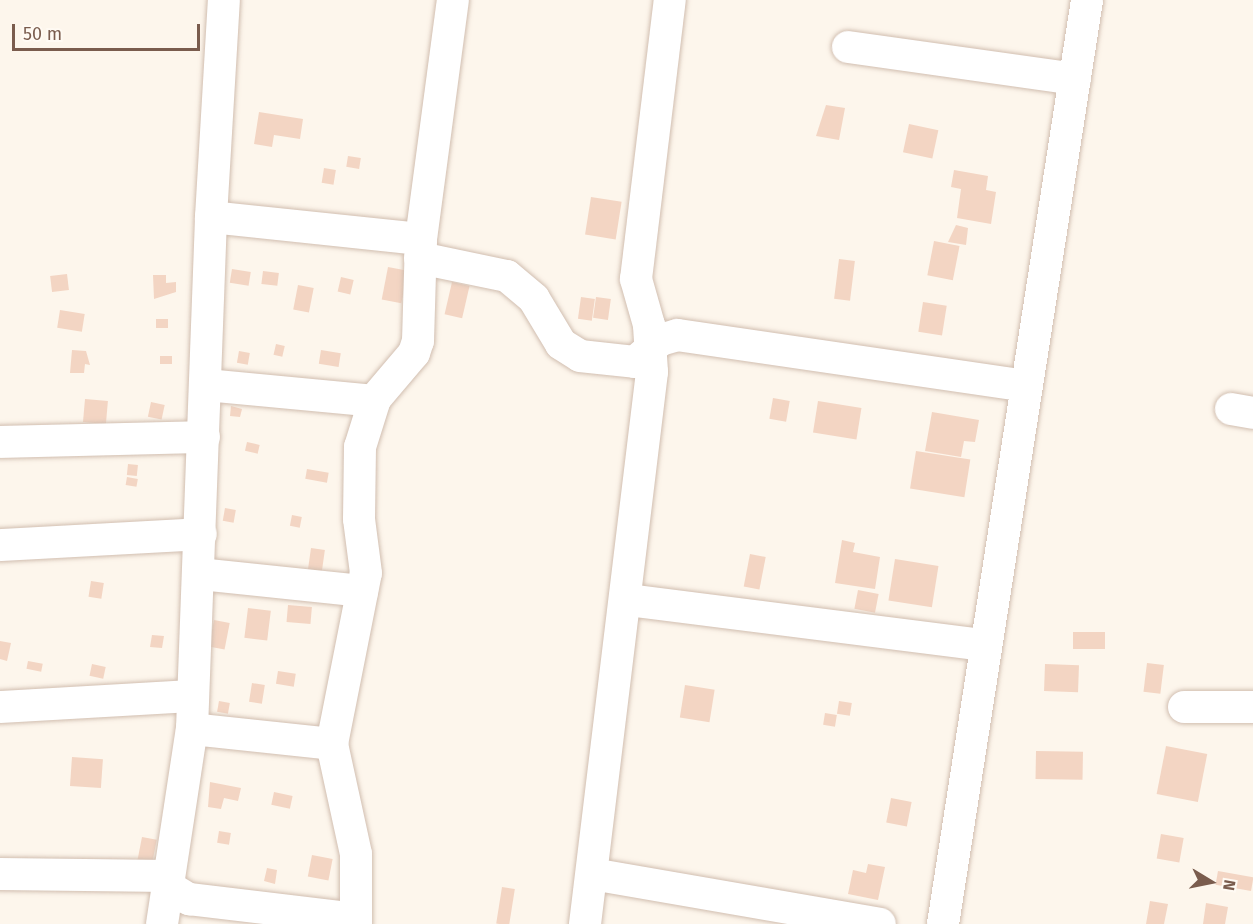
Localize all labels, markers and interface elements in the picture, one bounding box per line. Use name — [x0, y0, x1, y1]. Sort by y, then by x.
scale bar — [15, 12, 202, 50]
text: 50 m — [23, 23, 62, 45]
north arrow — [1181, 852, 1241, 912]
text: N — [1219, 878, 1239, 892]

